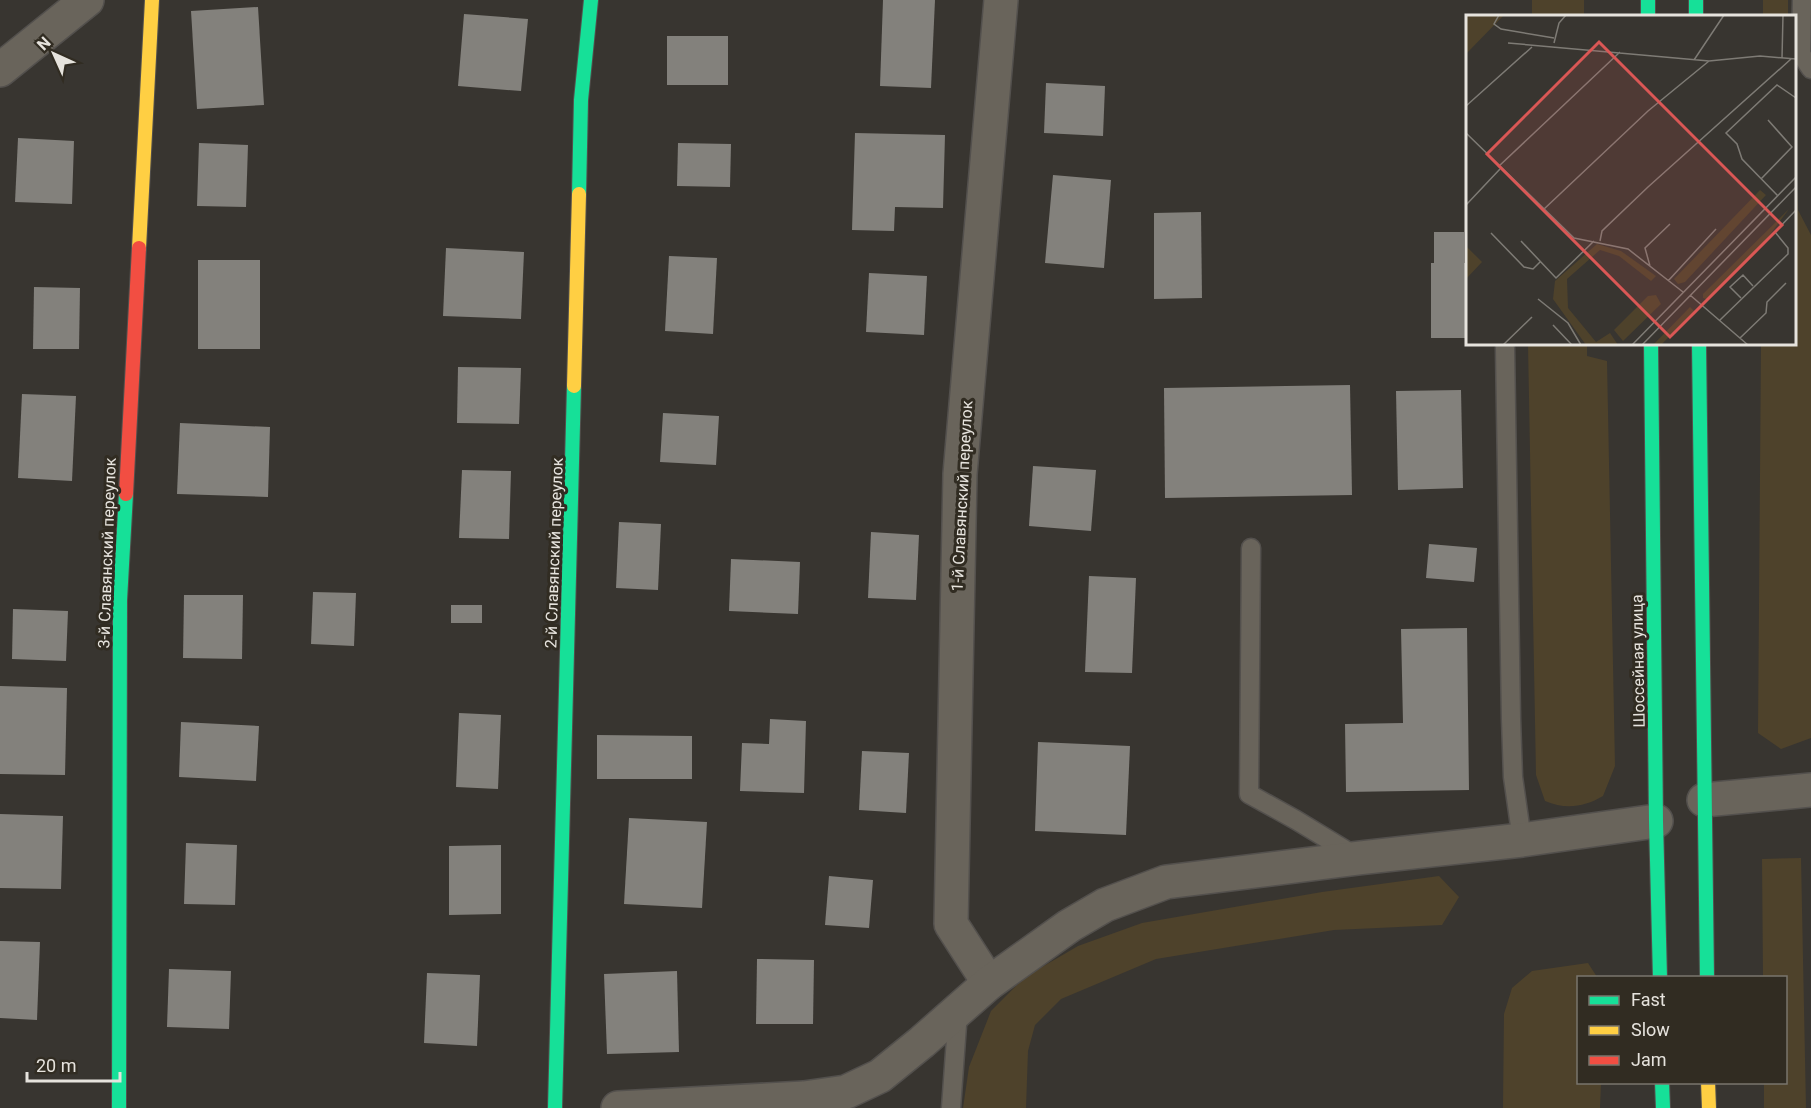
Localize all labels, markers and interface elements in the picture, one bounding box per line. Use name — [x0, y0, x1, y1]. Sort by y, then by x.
inset map — [1466, 15, 1796, 345]
north arrow — [24, 24, 84, 84]
text: N — [33, 33, 54, 54]
street label: 1-й Славянский переулок — [948, 400, 977, 592]
street label: 3-й Славянский переулок — [94, 457, 120, 649]
street label: 2-й Славянский переулок — [541, 457, 567, 649]
street label: Шоссейная улица — [1627, 594, 1649, 728]
legend — [1577, 976, 1787, 1084]
text: Fast — [1631, 989, 1666, 1010]
text: Slow — [1631, 1019, 1670, 1040]
scale bar — [27, 1045, 120, 1083]
text: Jam — [1631, 1049, 1667, 1070]
text: 20 m — [36, 1055, 76, 1076]

